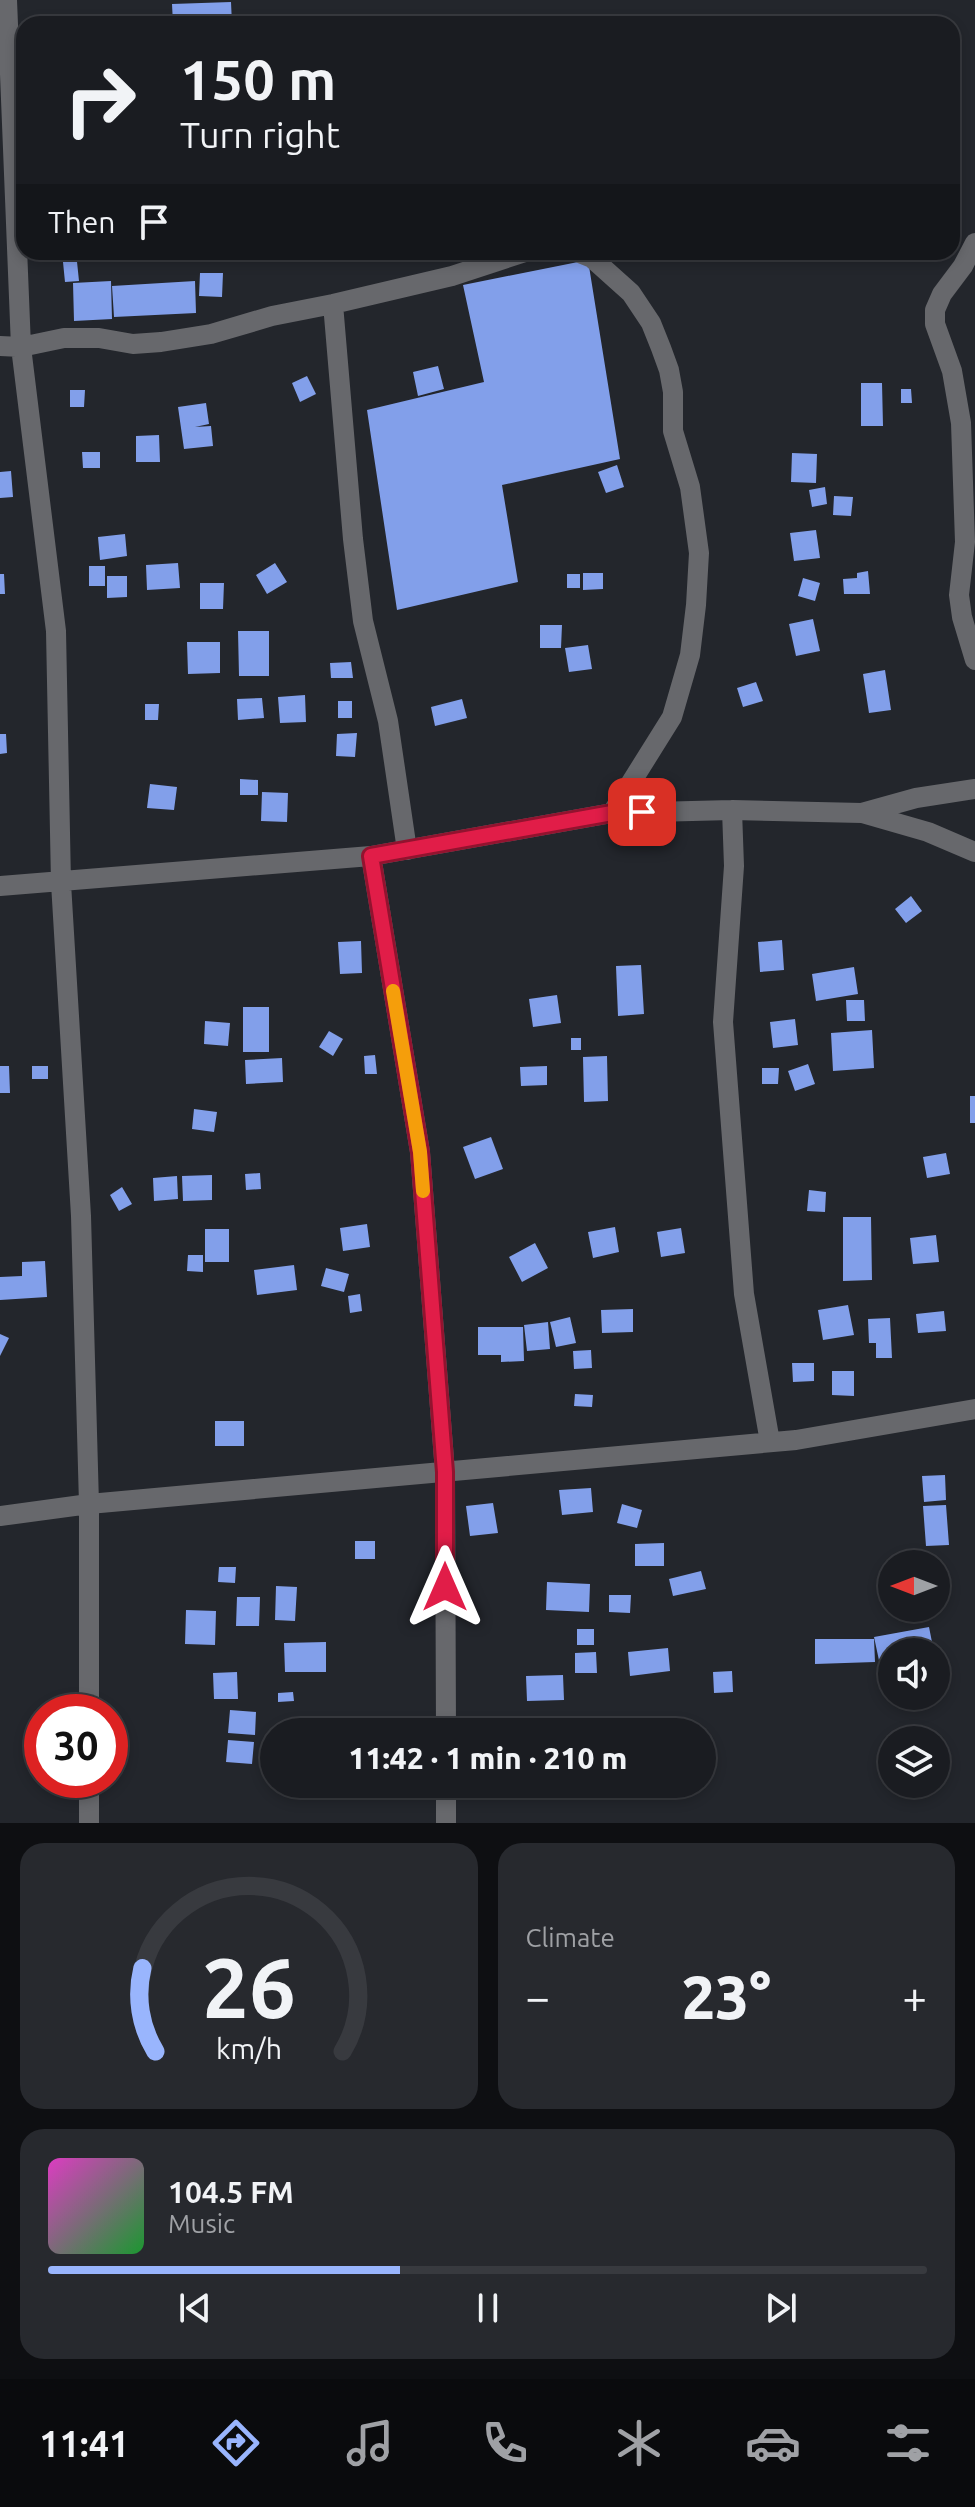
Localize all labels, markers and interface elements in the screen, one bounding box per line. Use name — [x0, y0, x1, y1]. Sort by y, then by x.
icon: right — [48, 48, 152, 152]
text: 150 m — [180, 48, 336, 111]
text: Turn right — [180, 114, 340, 155]
icon: arrive — [132, 200, 176, 244]
text: Then — [48, 205, 116, 239]
pin — [608, 778, 676, 846]
icon: arrive — [620, 790, 664, 834]
position arrow — [403, 1545, 487, 1629]
north arrow — [878, 1550, 950, 1622]
map controls — [878, 1550, 950, 1798]
button: sound — [878, 1638, 950, 1710]
speed limit sign: 30 — [24, 1694, 128, 1798]
button: layers — [878, 1726, 950, 1798]
text: 11:42 · 1 min · 210 m — [349, 1741, 627, 1775]
text: Climate — [526, 1923, 615, 1952]
text: 26 — [202, 1940, 296, 2034]
text: 23° — [682, 1963, 771, 2030]
text: − — [526, 1972, 550, 2021]
text: + — [902, 1972, 927, 2021]
text: km/h — [216, 2032, 282, 2064]
text: 104.5 FM — [168, 2175, 294, 2209]
text: Music — [168, 2209, 235, 2238]
icon: previous — [173, 2286, 217, 2330]
icon: pause — [466, 2286, 510, 2330]
icon: next — [759, 2286, 803, 2330]
icon: directions — [208, 2415, 264, 2471]
icon: music — [342, 2415, 398, 2471]
icon: phone — [477, 2415, 533, 2471]
icon: climate — [611, 2415, 667, 2471]
icon: car — [745, 2415, 801, 2471]
icon: filters — [880, 2415, 936, 2471]
text: 11:41 — [39, 2423, 129, 2464]

